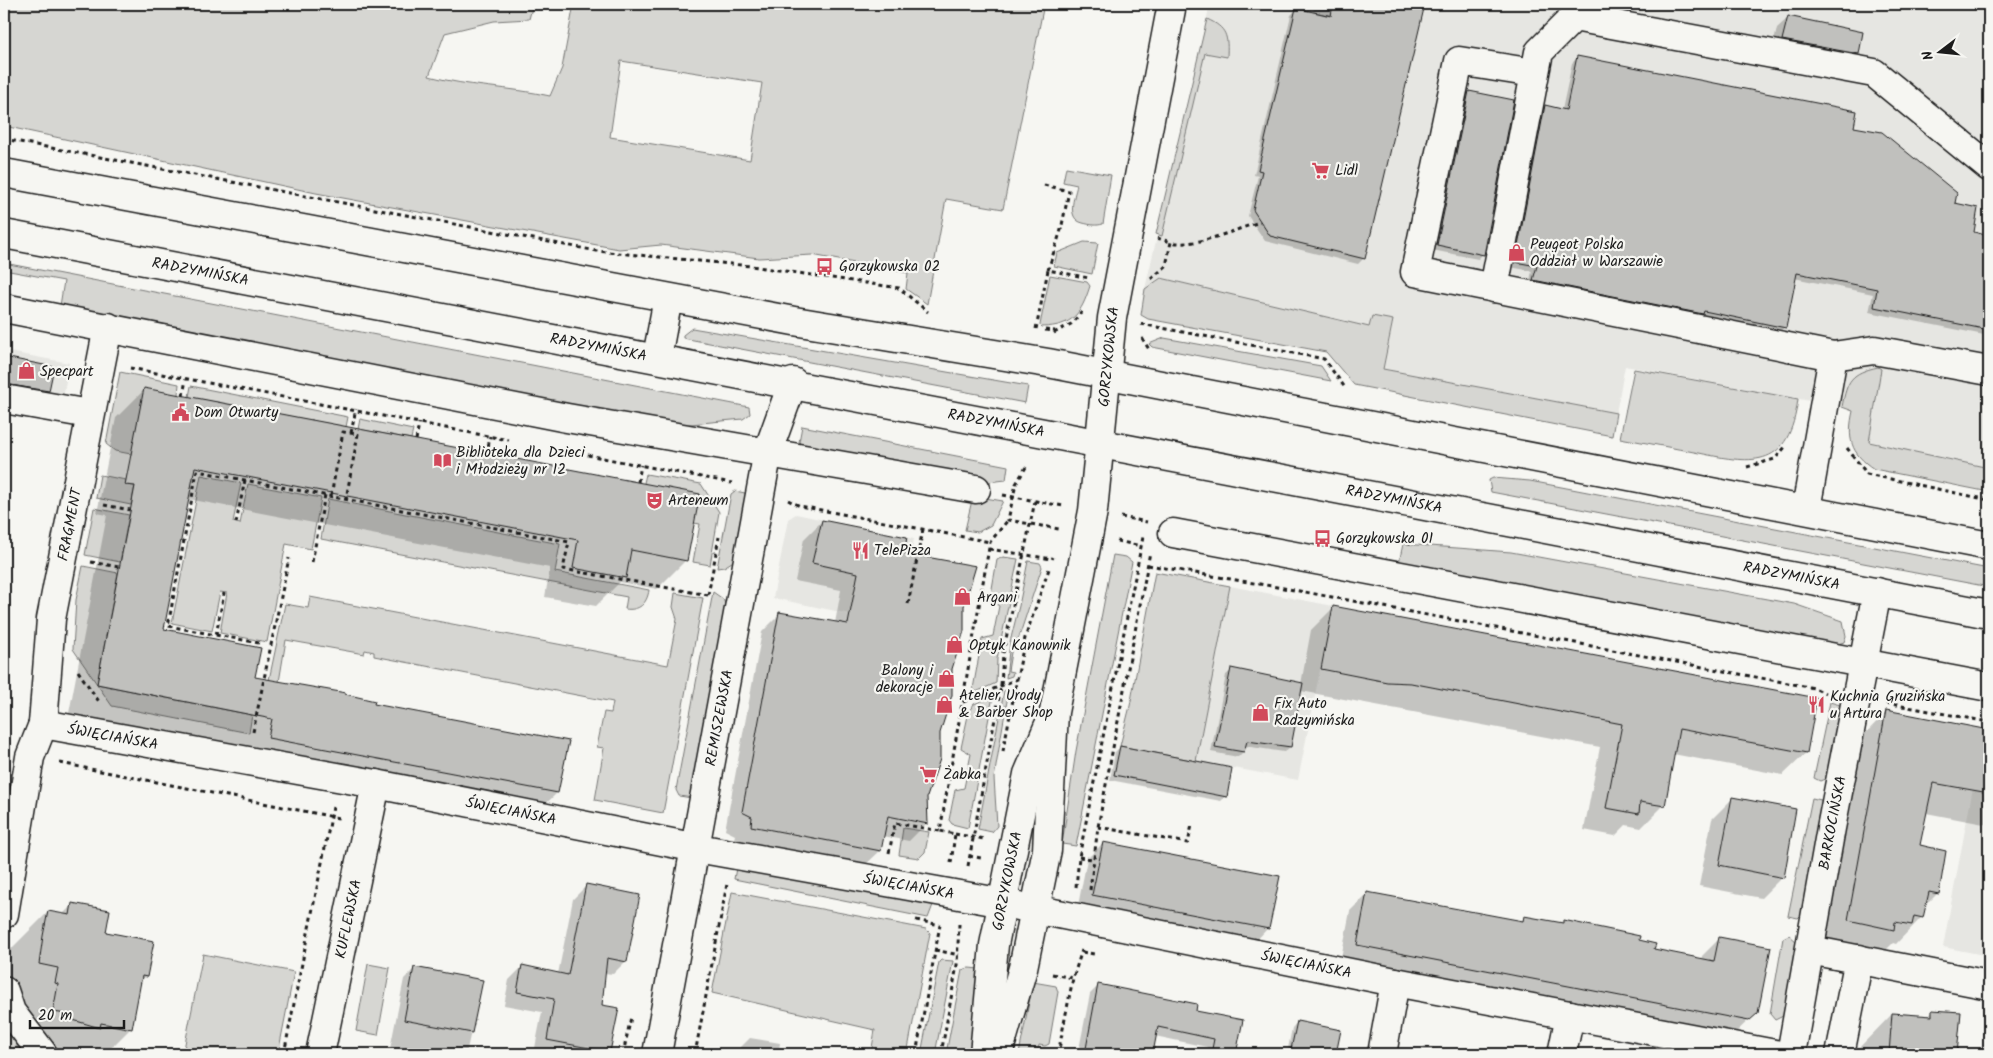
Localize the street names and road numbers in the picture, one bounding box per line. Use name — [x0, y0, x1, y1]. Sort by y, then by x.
street label: RADZYMIŃSKA — [150, 251, 251, 293]
street label: GORZYKOWSKA — [1092, 305, 1127, 408]
street label: RADZYMIŃSKA — [548, 327, 649, 369]
street label: RADZYMIŃSKA — [946, 403, 1046, 445]
street label: RADZYMIŃSKA — [1343, 479, 1444, 521]
street label: FRAGMENT — [52, 484, 90, 563]
street label: RADZYMIŃSKA — [1741, 555, 1842, 598]
street label: REMISZEWSKA — [699, 668, 741, 768]
street label: ŚWIĘCIAŃSKA — [65, 718, 160, 758]
street label: BARKOCIŃSKA — [1813, 774, 1854, 872]
street label: ŚWIĘCIAŃSKA — [463, 791, 558, 833]
street label: GORZYKOWSKA — [986, 829, 1029, 933]
street label: ŚWIĘCIAŃSKA — [861, 867, 956, 907]
street label: KUFLEWSKA — [329, 877, 369, 961]
street label: ŚWIĘCIAŃSKA — [1259, 944, 1354, 986]

